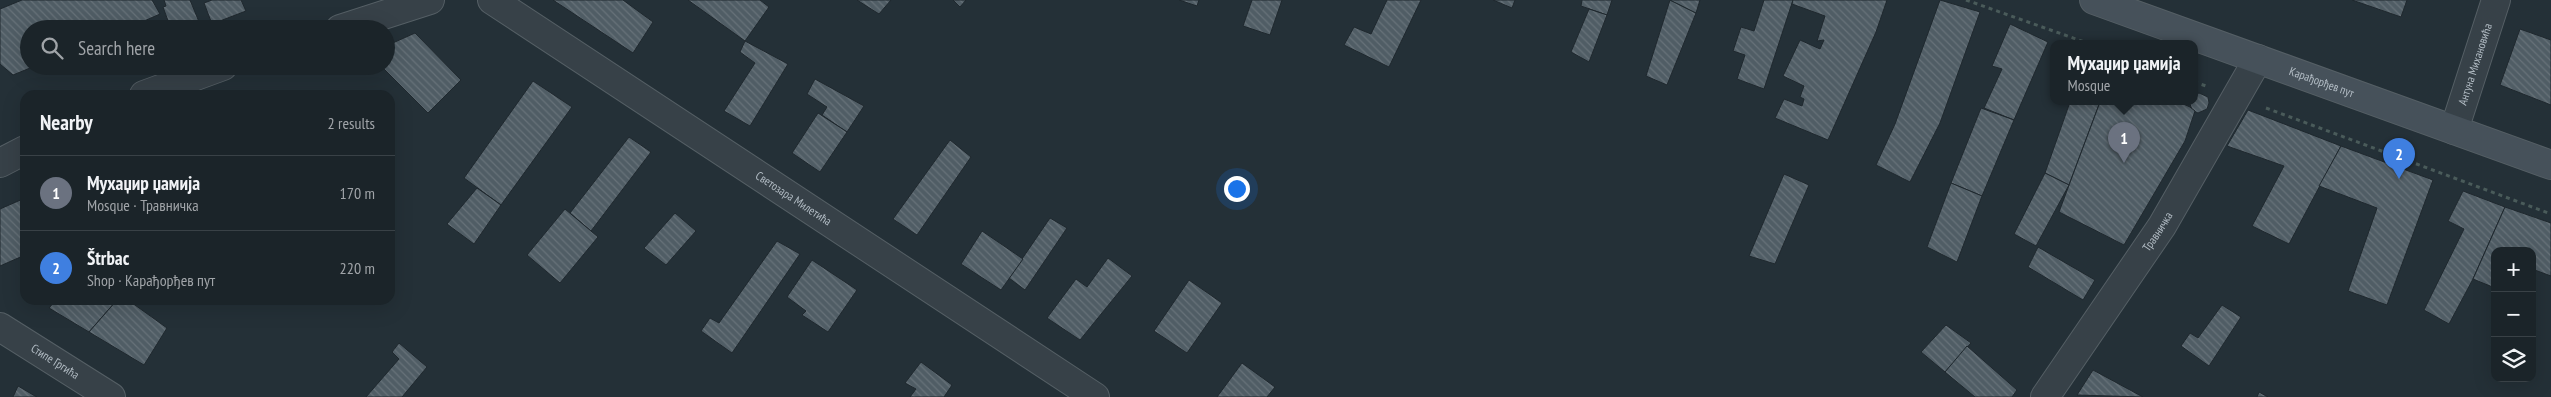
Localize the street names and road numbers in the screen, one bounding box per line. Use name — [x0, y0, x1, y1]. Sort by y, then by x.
street label: Антуна Михановића — [2455, 21, 2495, 107]
street label: Карађорђев пут — [2287, 63, 2356, 100]
street label: Светозара Милетића — [753, 168, 835, 229]
street label: Травничка — [2139, 209, 2176, 254]
street label: Стипе Гргића — [28, 340, 82, 382]

